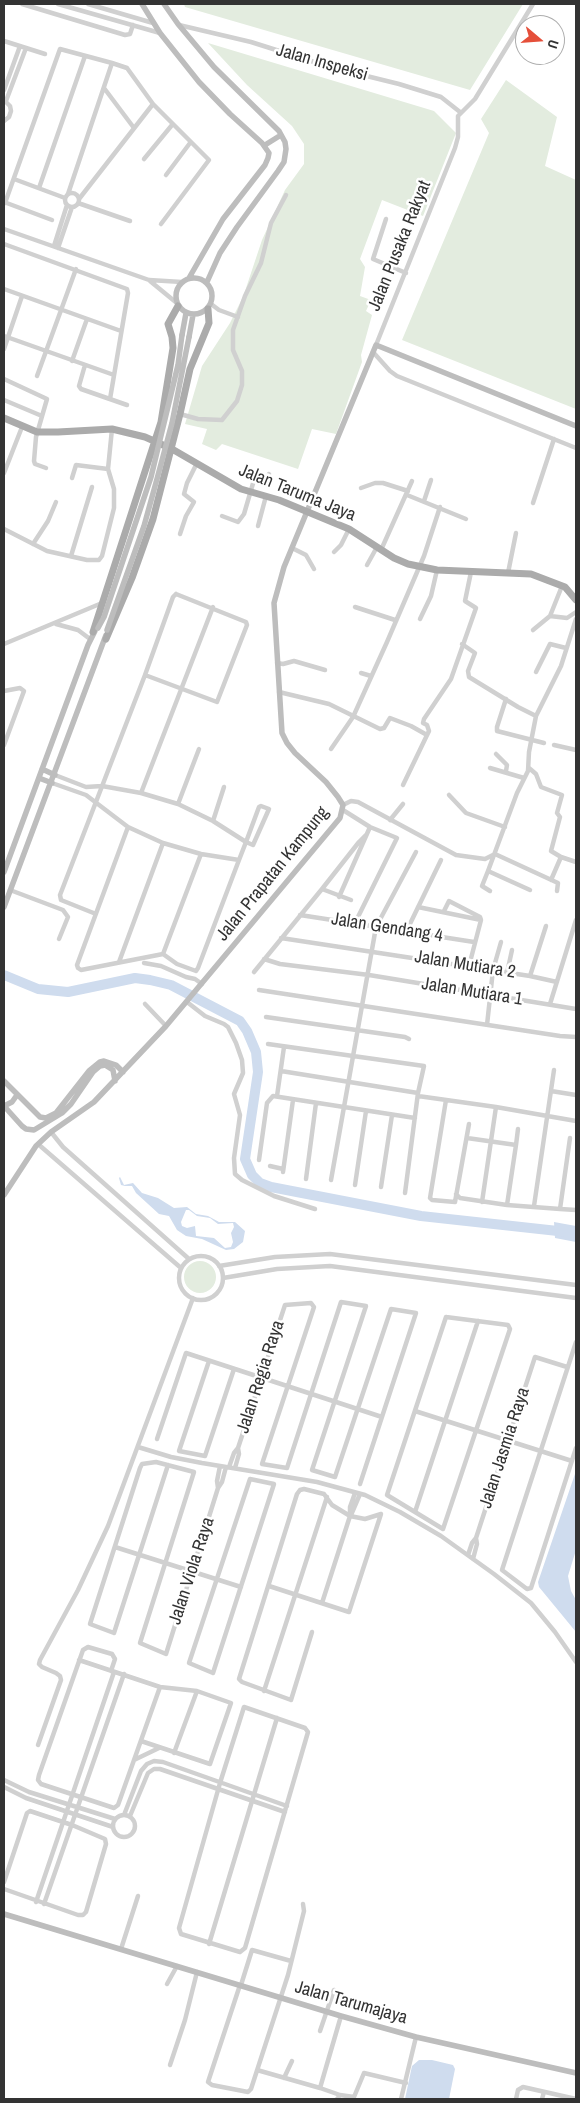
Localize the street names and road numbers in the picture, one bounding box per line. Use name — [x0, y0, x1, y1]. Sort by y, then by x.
street label: Jalan Inspeksi — [274, 40, 370, 86]
street label: Jalan Pusaka Rakyat — [364, 178, 436, 314]
street label: Jalan Taruma Jaya — [235, 460, 359, 526]
street label: Jalan Prapatan Kampung — [212, 802, 334, 946]
street label: Jalan Gendang 4 — [330, 909, 444, 947]
street label: Jalan Mutiara 2 — [413, 946, 517, 984]
street label: Jalan Mutiara 1 — [420, 973, 524, 1011]
street label: Jalan Regia Raya — [233, 1318, 289, 1436]
street label: Jalan Jasmia Raya — [475, 1385, 535, 1511]
street label: Jalan Viola Raya — [165, 1515, 219, 1627]
street label: Jalan Tarumajaya — [292, 1977, 410, 2029]

